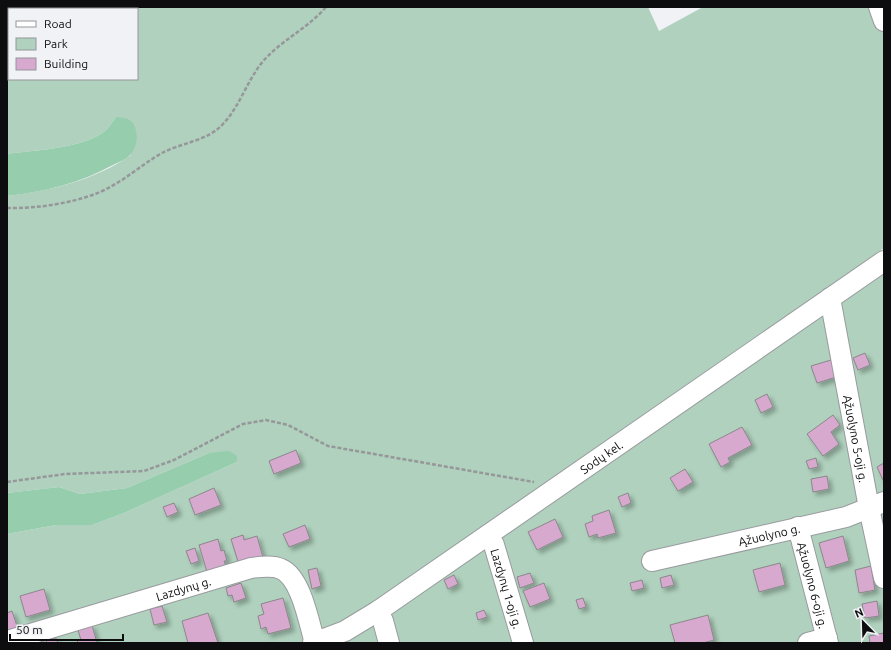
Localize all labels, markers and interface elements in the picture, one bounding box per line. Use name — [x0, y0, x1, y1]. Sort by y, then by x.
legend — [8, 8, 138, 80]
text: Road — [44, 17, 72, 30]
text: Park — [44, 37, 68, 50]
text: Building — [44, 57, 88, 70]
street label: Ąžuolyno 5-oji g. — [842, 394, 871, 483]
street label: Sodų kel. — [577, 438, 625, 476]
street label: Ąžuolyno g. — [737, 521, 801, 548]
street label: Ąžuolyno 6-oji g. — [796, 541, 830, 630]
street label: Lazdynų 1-oji g. — [489, 547, 525, 630]
street label: Lazdynų g. — [154, 574, 212, 603]
north arrow — [843, 602, 883, 642]
text: N — [853, 606, 865, 620]
scale bar — [10, 616, 123, 642]
text: 50 m — [16, 623, 43, 636]

